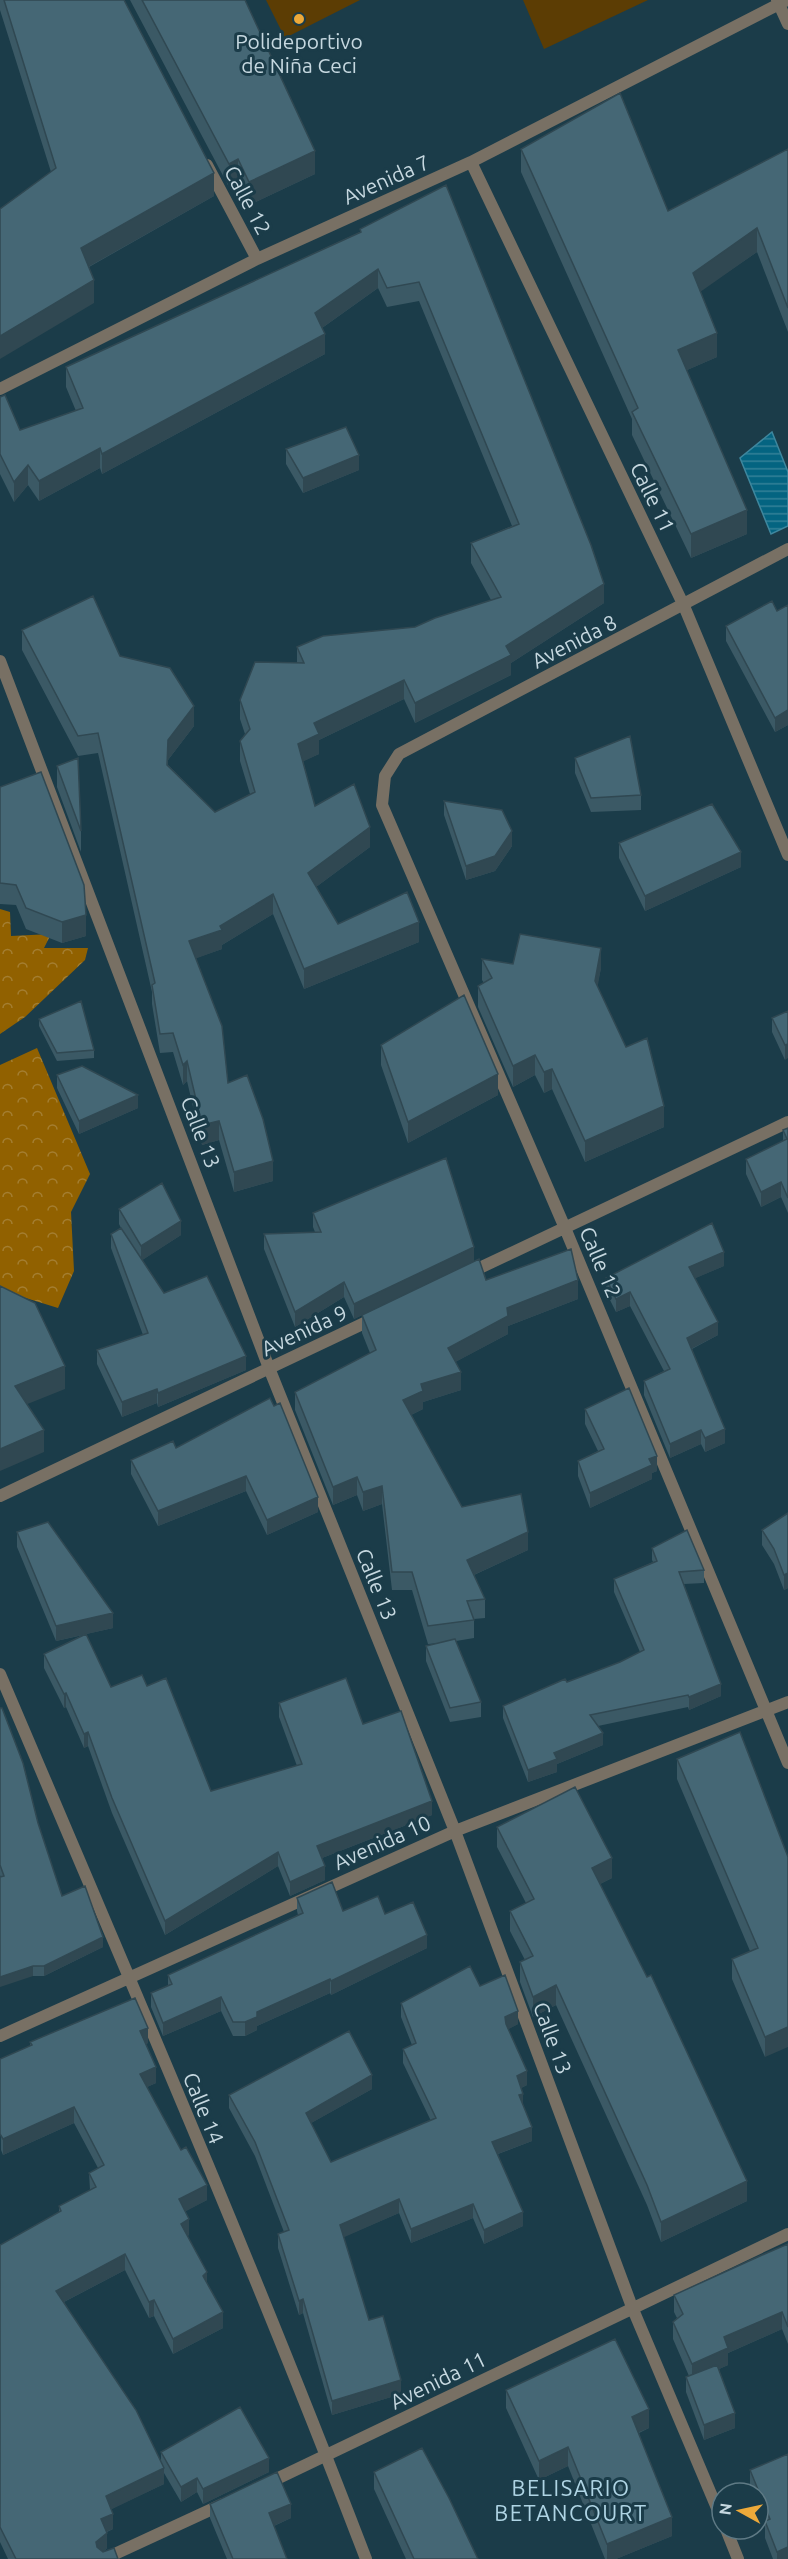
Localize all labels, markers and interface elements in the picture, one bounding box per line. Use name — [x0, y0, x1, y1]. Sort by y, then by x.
marker: Polideportivo de Niña Ceci — [292, 12, 306, 26]
place label: Polideportivo de Niña Ceci — [235, 29, 363, 77]
street label: Avenida 7 — [339, 149, 433, 209]
street label: Calle 12 — [220, 161, 276, 239]
street label: Calle 11 — [626, 458, 680, 536]
street label: Avenida 8 — [528, 609, 620, 673]
street label: Calle 13 — [176, 1093, 226, 1171]
street label: Calle 12 — [575, 1223, 627, 1301]
street label: Avenida 9 — [257, 1300, 351, 1360]
street label: Calle 13 — [352, 1545, 402, 1623]
street label: Avenida 10 — [330, 1810, 434, 1874]
street label: Calle 13 — [529, 1999, 577, 2077]
street label: Calle 14 — [179, 2069, 229, 2147]
street label: Avenida 11 — [386, 2346, 490, 2414]
district label: BELISARIO BETANCOURT — [494, 2475, 648, 2525]
north arrow — [710, 2481, 770, 2541]
text: N — [715, 2502, 735, 2516]

